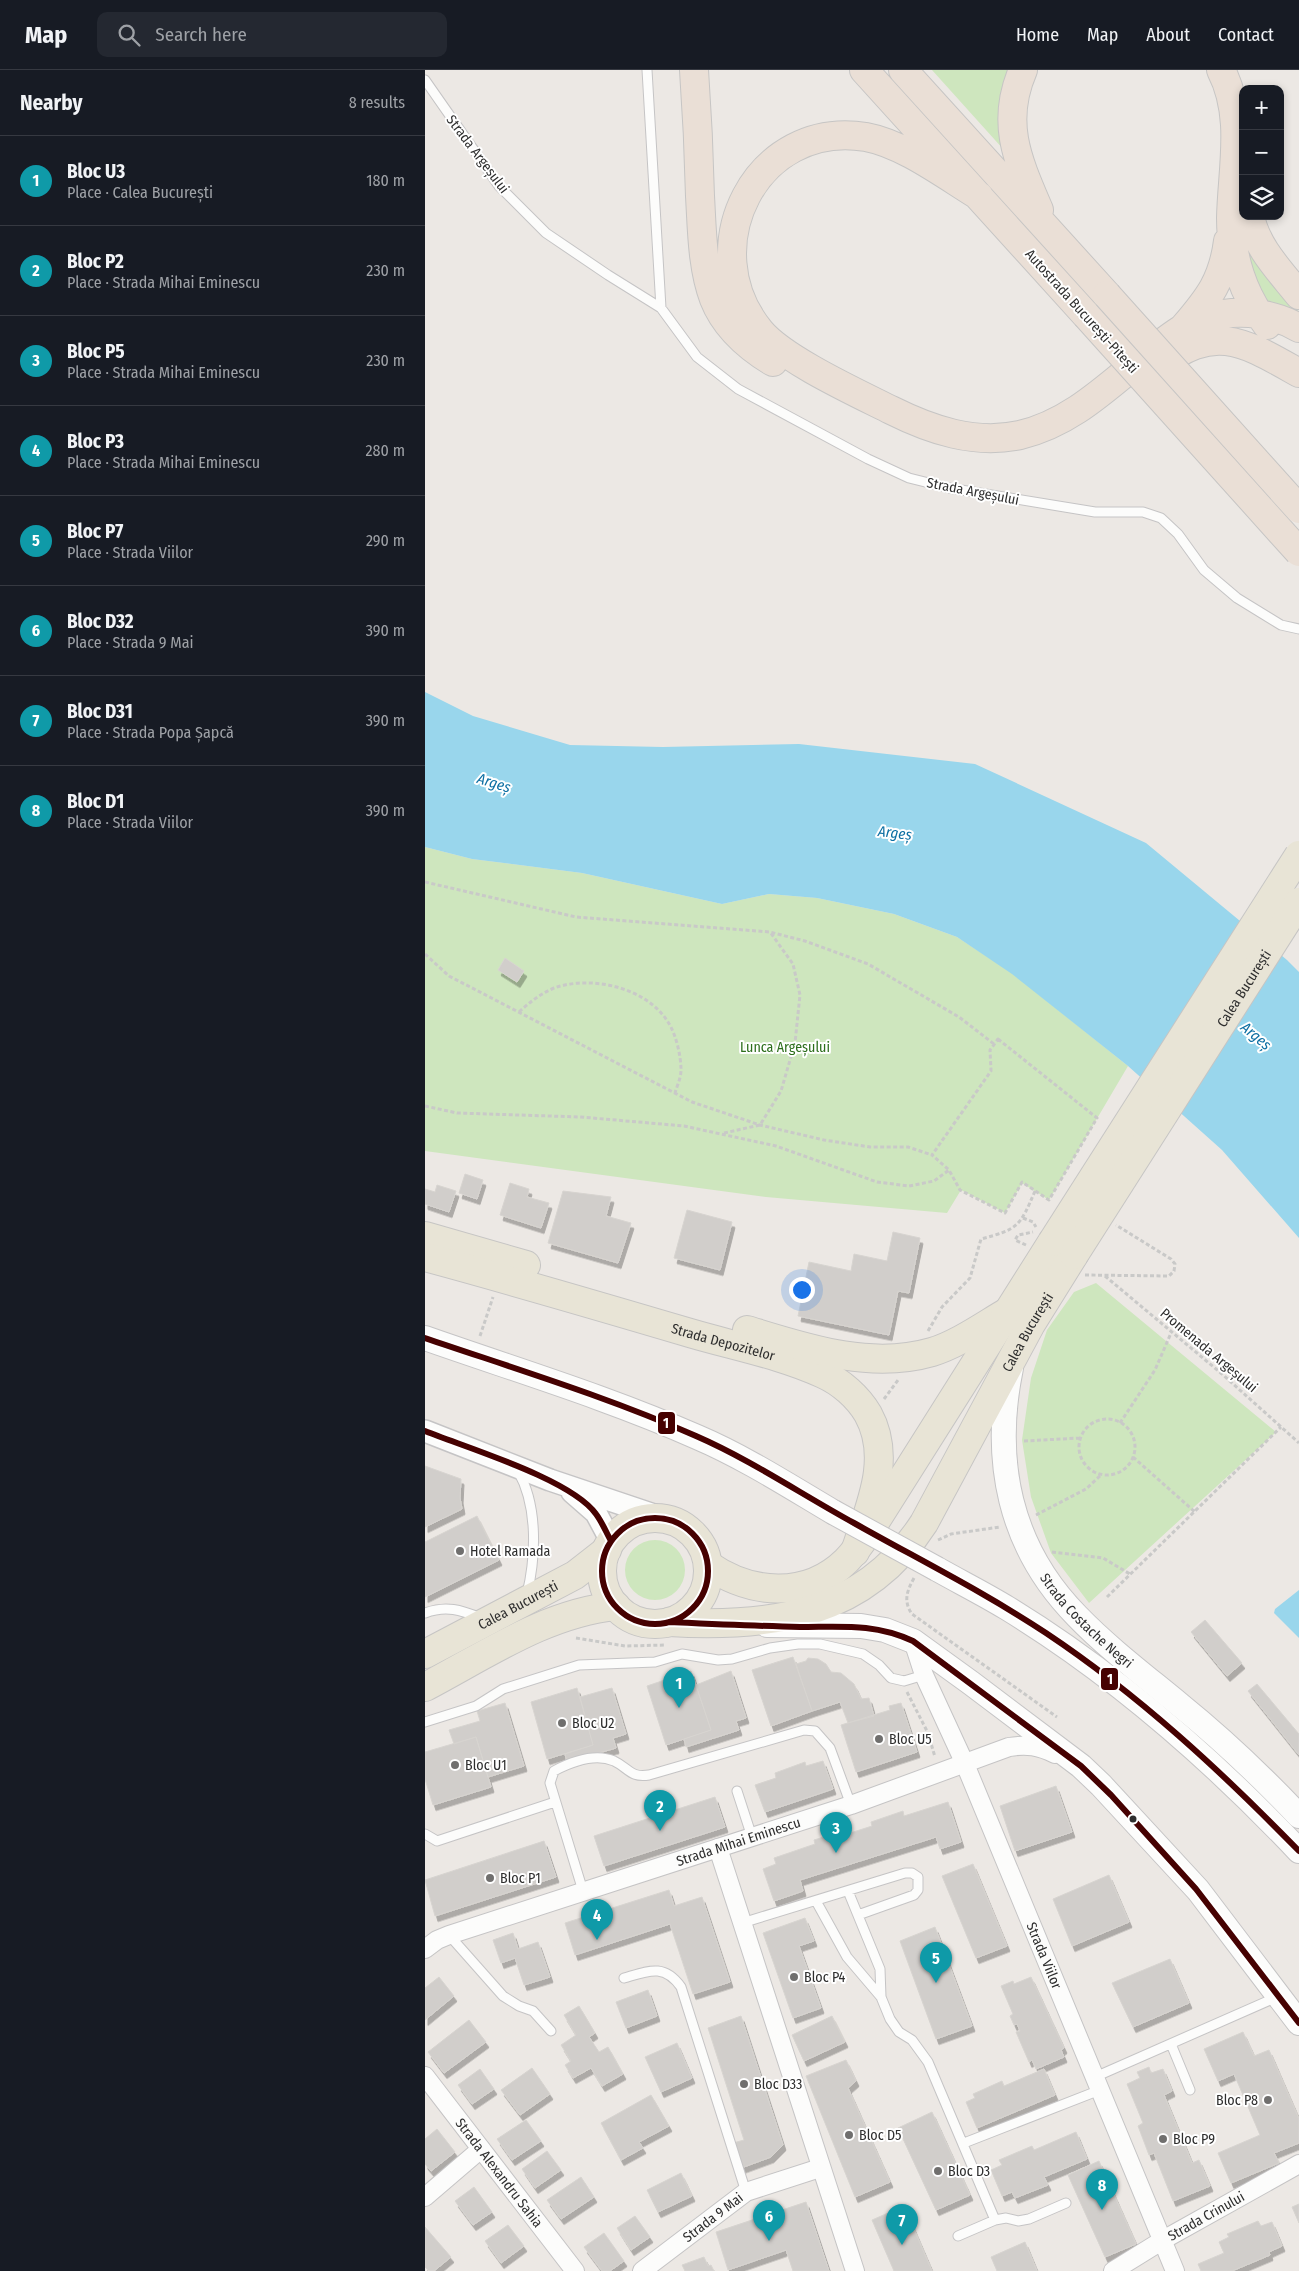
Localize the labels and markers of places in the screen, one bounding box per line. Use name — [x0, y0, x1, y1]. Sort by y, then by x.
place label: Hotel Ramada — [470, 1543, 551, 1560]
marker: Hotel Ramada — [454, 1545, 466, 1557]
pin: 1 — [663, 1667, 695, 1708]
place label: Bloc U2 — [572, 1715, 614, 1732]
marker: Bloc U2 — [556, 1717, 568, 1729]
place label: Bloc U5 — [889, 1731, 932, 1748]
marker: Bloc U5 — [873, 1733, 885, 1745]
place label: Bloc U1 — [465, 1757, 507, 1774]
marker: Bloc U1 — [449, 1759, 461, 1771]
pin: 2 — [644, 1790, 676, 1831]
pin: 3 — [820, 1812, 852, 1853]
unlabelled marker — [1128, 1814, 1138, 1824]
place label: Bloc P1 — [500, 1870, 541, 1887]
marker: Bloc P1 — [484, 1872, 496, 1884]
pin: 4 — [581, 1899, 613, 1940]
pin: 5 — [920, 1942, 952, 1983]
place label: Bloc P4 — [804, 1969, 846, 1986]
marker: Bloc P4 — [788, 1971, 800, 1983]
place label: Bloc D33 — [754, 2076, 802, 2093]
marker: Bloc D33 — [738, 2078, 750, 2090]
place label: Bloc P8 — [1216, 2092, 1258, 2109]
marker: Bloc P8 — [1262, 2094, 1274, 2106]
place label: Bloc D5 — [859, 2127, 902, 2144]
marker: Bloc D5 — [843, 2129, 855, 2141]
place label: Bloc P9 — [1173, 2131, 1215, 2148]
marker: Bloc P9 — [1157, 2133, 1169, 2145]
place label: Bloc D3 — [948, 2163, 990, 2180]
marker: Bloc D3 — [932, 2165, 944, 2177]
pin: 8 — [1086, 2169, 1118, 2210]
pin: 6 — [753, 2200, 785, 2241]
pin: 7 — [886, 2204, 918, 2245]

